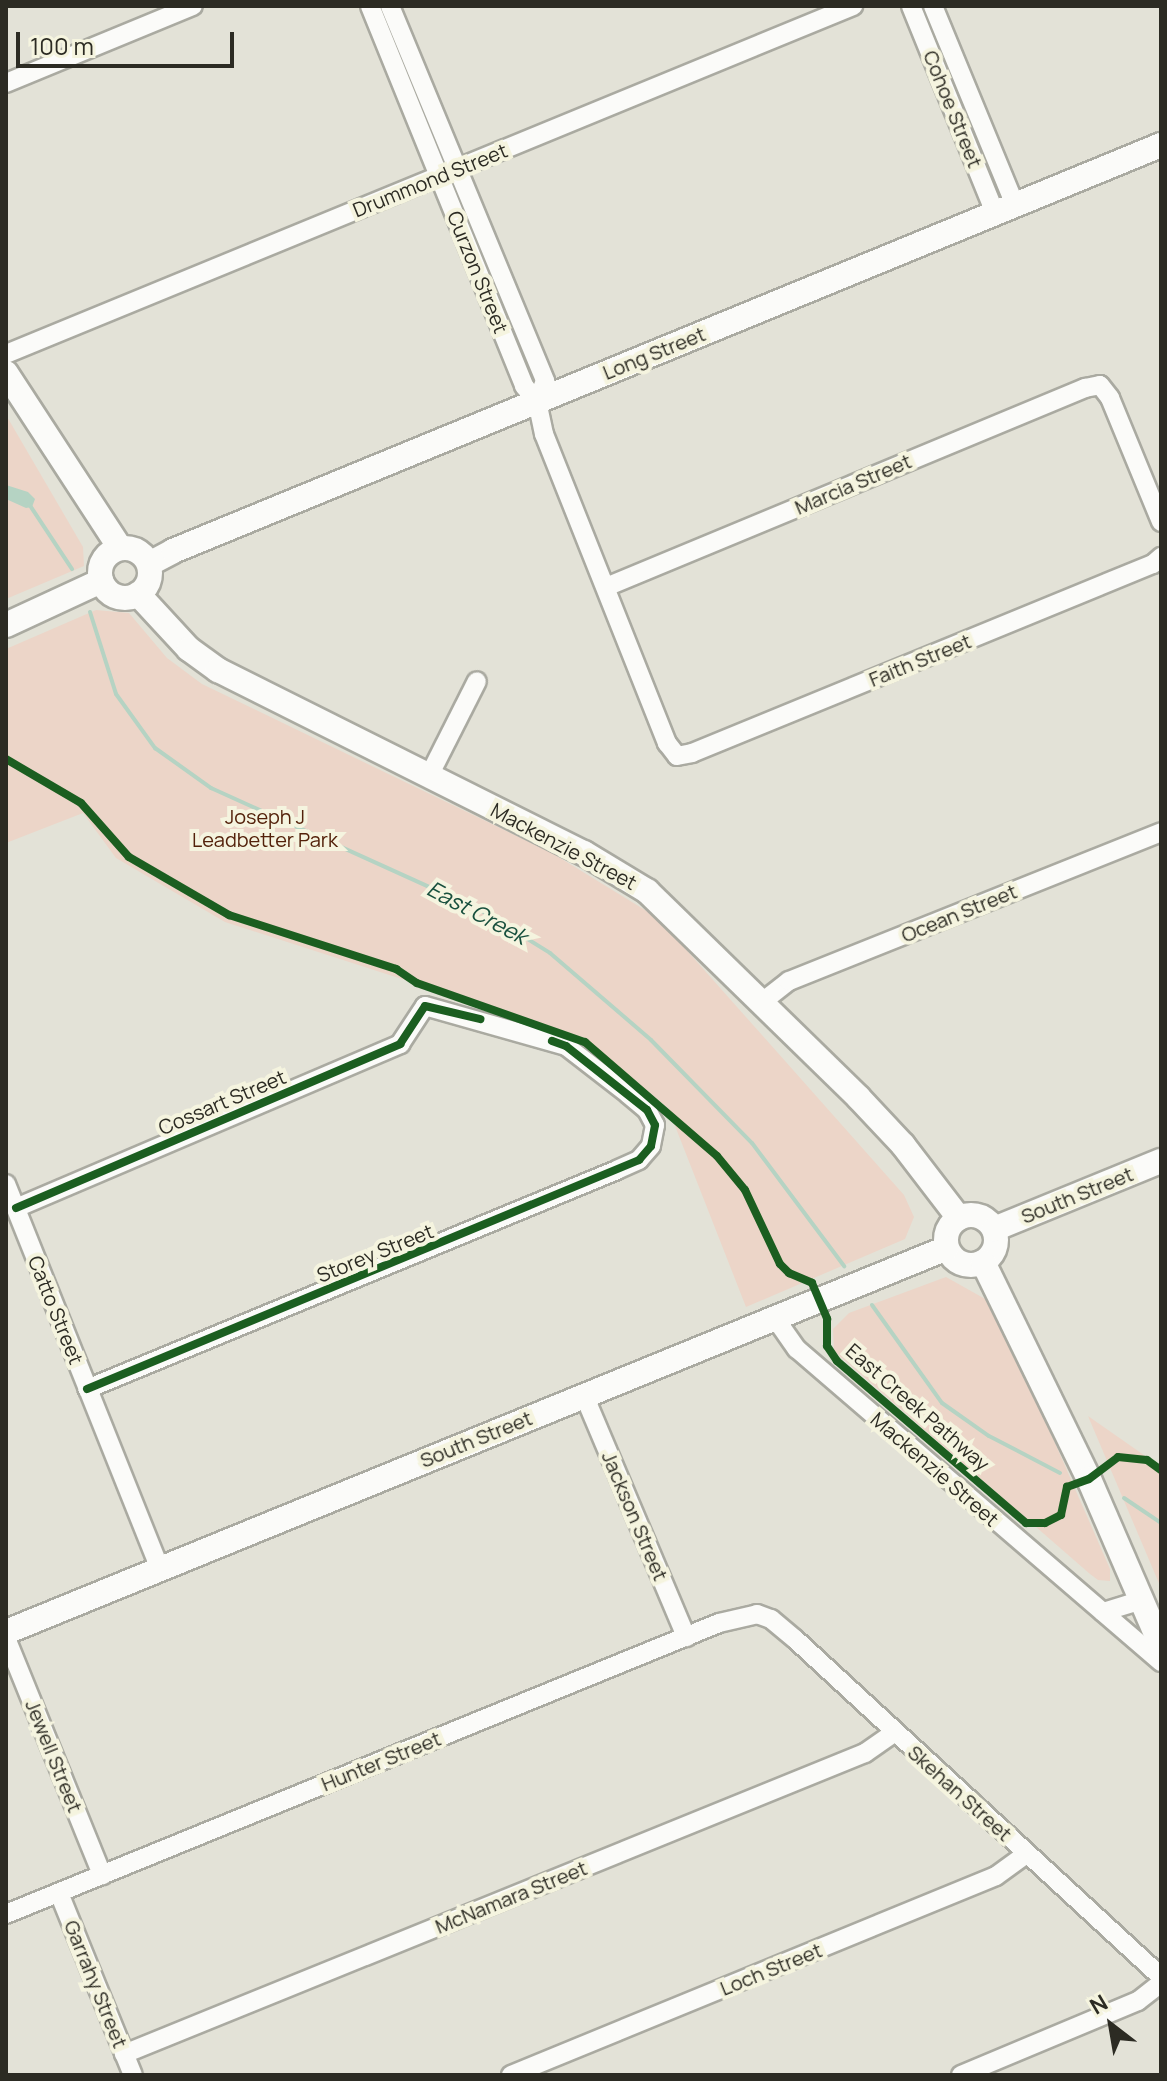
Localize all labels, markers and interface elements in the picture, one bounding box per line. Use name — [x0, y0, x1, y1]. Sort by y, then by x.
scale bar — [20, 16, 238, 66]
text: 100 m — [30, 29, 94, 62]
street label: Cohoe Street — [919, 47, 987, 171]
street label: Drummond Street — [349, 138, 511, 222]
street label: Curzon Street — [443, 207, 513, 337]
street label: Long Street — [599, 322, 709, 384]
street label: Marcia Street — [791, 449, 915, 519]
street label: Faith Street — [865, 629, 975, 691]
street label: Mackenzie Street — [487, 797, 641, 895]
park label: Joseph J Leadbetter Park — [192, 804, 338, 851]
water label: East Creek — [422, 876, 532, 950]
street label: Ocean Street — [898, 879, 1020, 947]
street label: Cossart Street — [155, 1064, 289, 1140]
street label: South Street — [1017, 1162, 1137, 1228]
street label: Storey Street — [313, 1219, 437, 1287]
street label: Catto Street — [23, 1252, 89, 1368]
street label: East Creek Pathway — [841, 1338, 995, 1476]
street label: South Street — [416, 1406, 536, 1472]
street label: Mackenzie Street — [866, 1407, 1004, 1531]
street label: Jackson Street — [597, 1448, 673, 1584]
street label: Jewell Street — [21, 1696, 87, 1816]
street label: Hunter Street — [318, 1726, 444, 1796]
street label: Skehan Street — [903, 1740, 1017, 1846]
street label: McNamara Street — [432, 1856, 590, 1938]
street label: Garrahy Street — [59, 1917, 133, 2051]
street label: Loch Street — [717, 1938, 825, 2000]
north arrow — [1071, 1985, 1151, 2065]
text: N — [1084, 1988, 1113, 2021]

